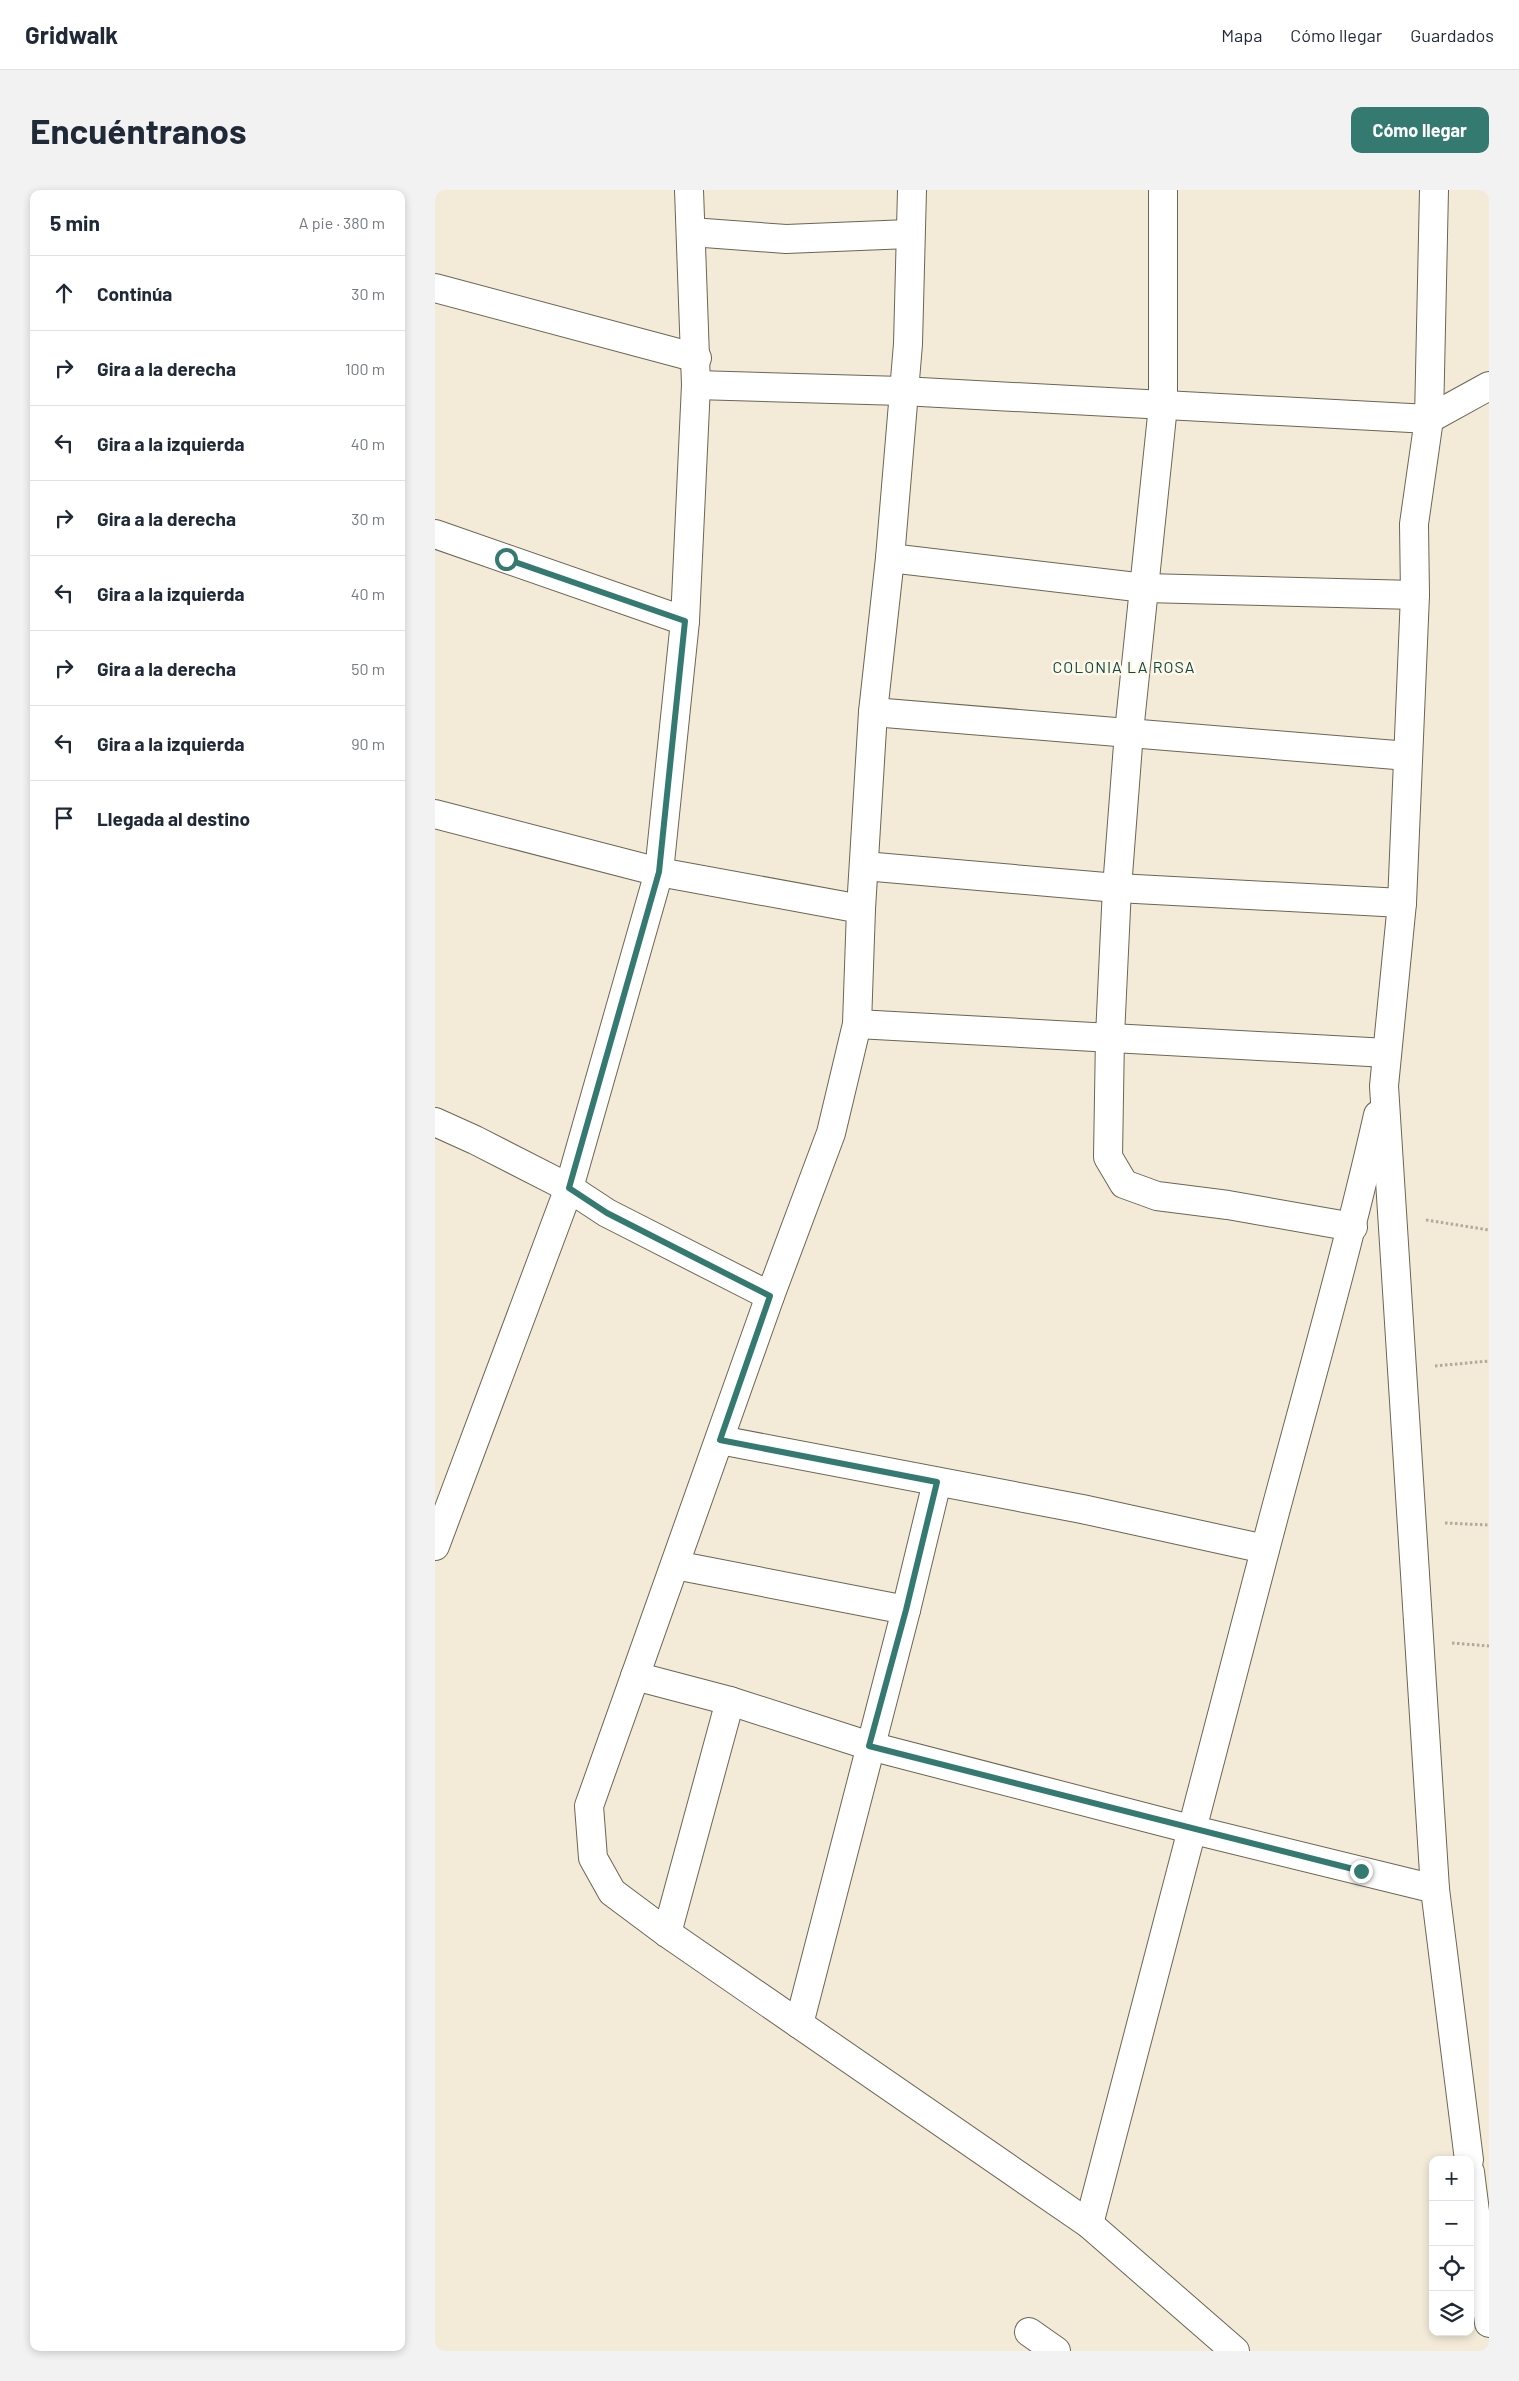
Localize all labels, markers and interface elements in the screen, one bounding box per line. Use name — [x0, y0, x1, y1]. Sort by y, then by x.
text: Gridwalk — [25, 20, 118, 49]
text: Mapa — [1221, 24, 1262, 46]
text: Cómo llegar — [1290, 24, 1382, 46]
text: Guardados — [1410, 24, 1494, 46]
button: Cómo llegar — [1351, 107, 1489, 153]
text: Encuéntranos — [30, 109, 247, 151]
text: 5 min — [50, 210, 100, 235]
text: A pie · 380 m — [299, 213, 385, 232]
icon: ahead — [50, 279, 78, 307]
text: Continúa — [97, 282, 172, 305]
text: 30 m — [351, 284, 385, 303]
icon: right — [50, 354, 78, 382]
text: Gira a la derecha — [97, 357, 236, 380]
text: 100 m — [345, 359, 385, 378]
icon: left — [50, 429, 78, 457]
text: Gira a la izquierda — [97, 432, 245, 455]
text: 40 m — [351, 434, 385, 453]
icon: right — [50, 504, 78, 532]
text: Gira a la derecha — [97, 507, 236, 530]
text: 30 m — [351, 509, 385, 528]
route start — [495, 548, 518, 571]
icon: left — [50, 579, 78, 607]
text: Gira a la izquierda — [97, 582, 245, 605]
text: 40 m — [351, 584, 385, 603]
icon: right — [50, 654, 78, 682]
text: Gira a la derecha — [97, 657, 236, 680]
district label: COLONIA LA ROSA — [1052, 657, 1196, 676]
text: 50 m — [351, 659, 385, 678]
icon: left — [50, 729, 78, 757]
text: Gira a la izquierda — [97, 732, 245, 755]
text: 90 m — [351, 734, 385, 753]
icon: arrive — [50, 804, 78, 832]
text: Llegada al destino — [97, 807, 250, 830]
route end — [1350, 1860, 1373, 1883]
map controls — [1429, 2156, 1474, 2336]
button: + — [1429, 2156, 1474, 2201]
button: − — [1429, 2201, 1474, 2246]
button: locate — [1429, 2246, 1474, 2291]
button: layers — [1429, 2291, 1474, 2336]

